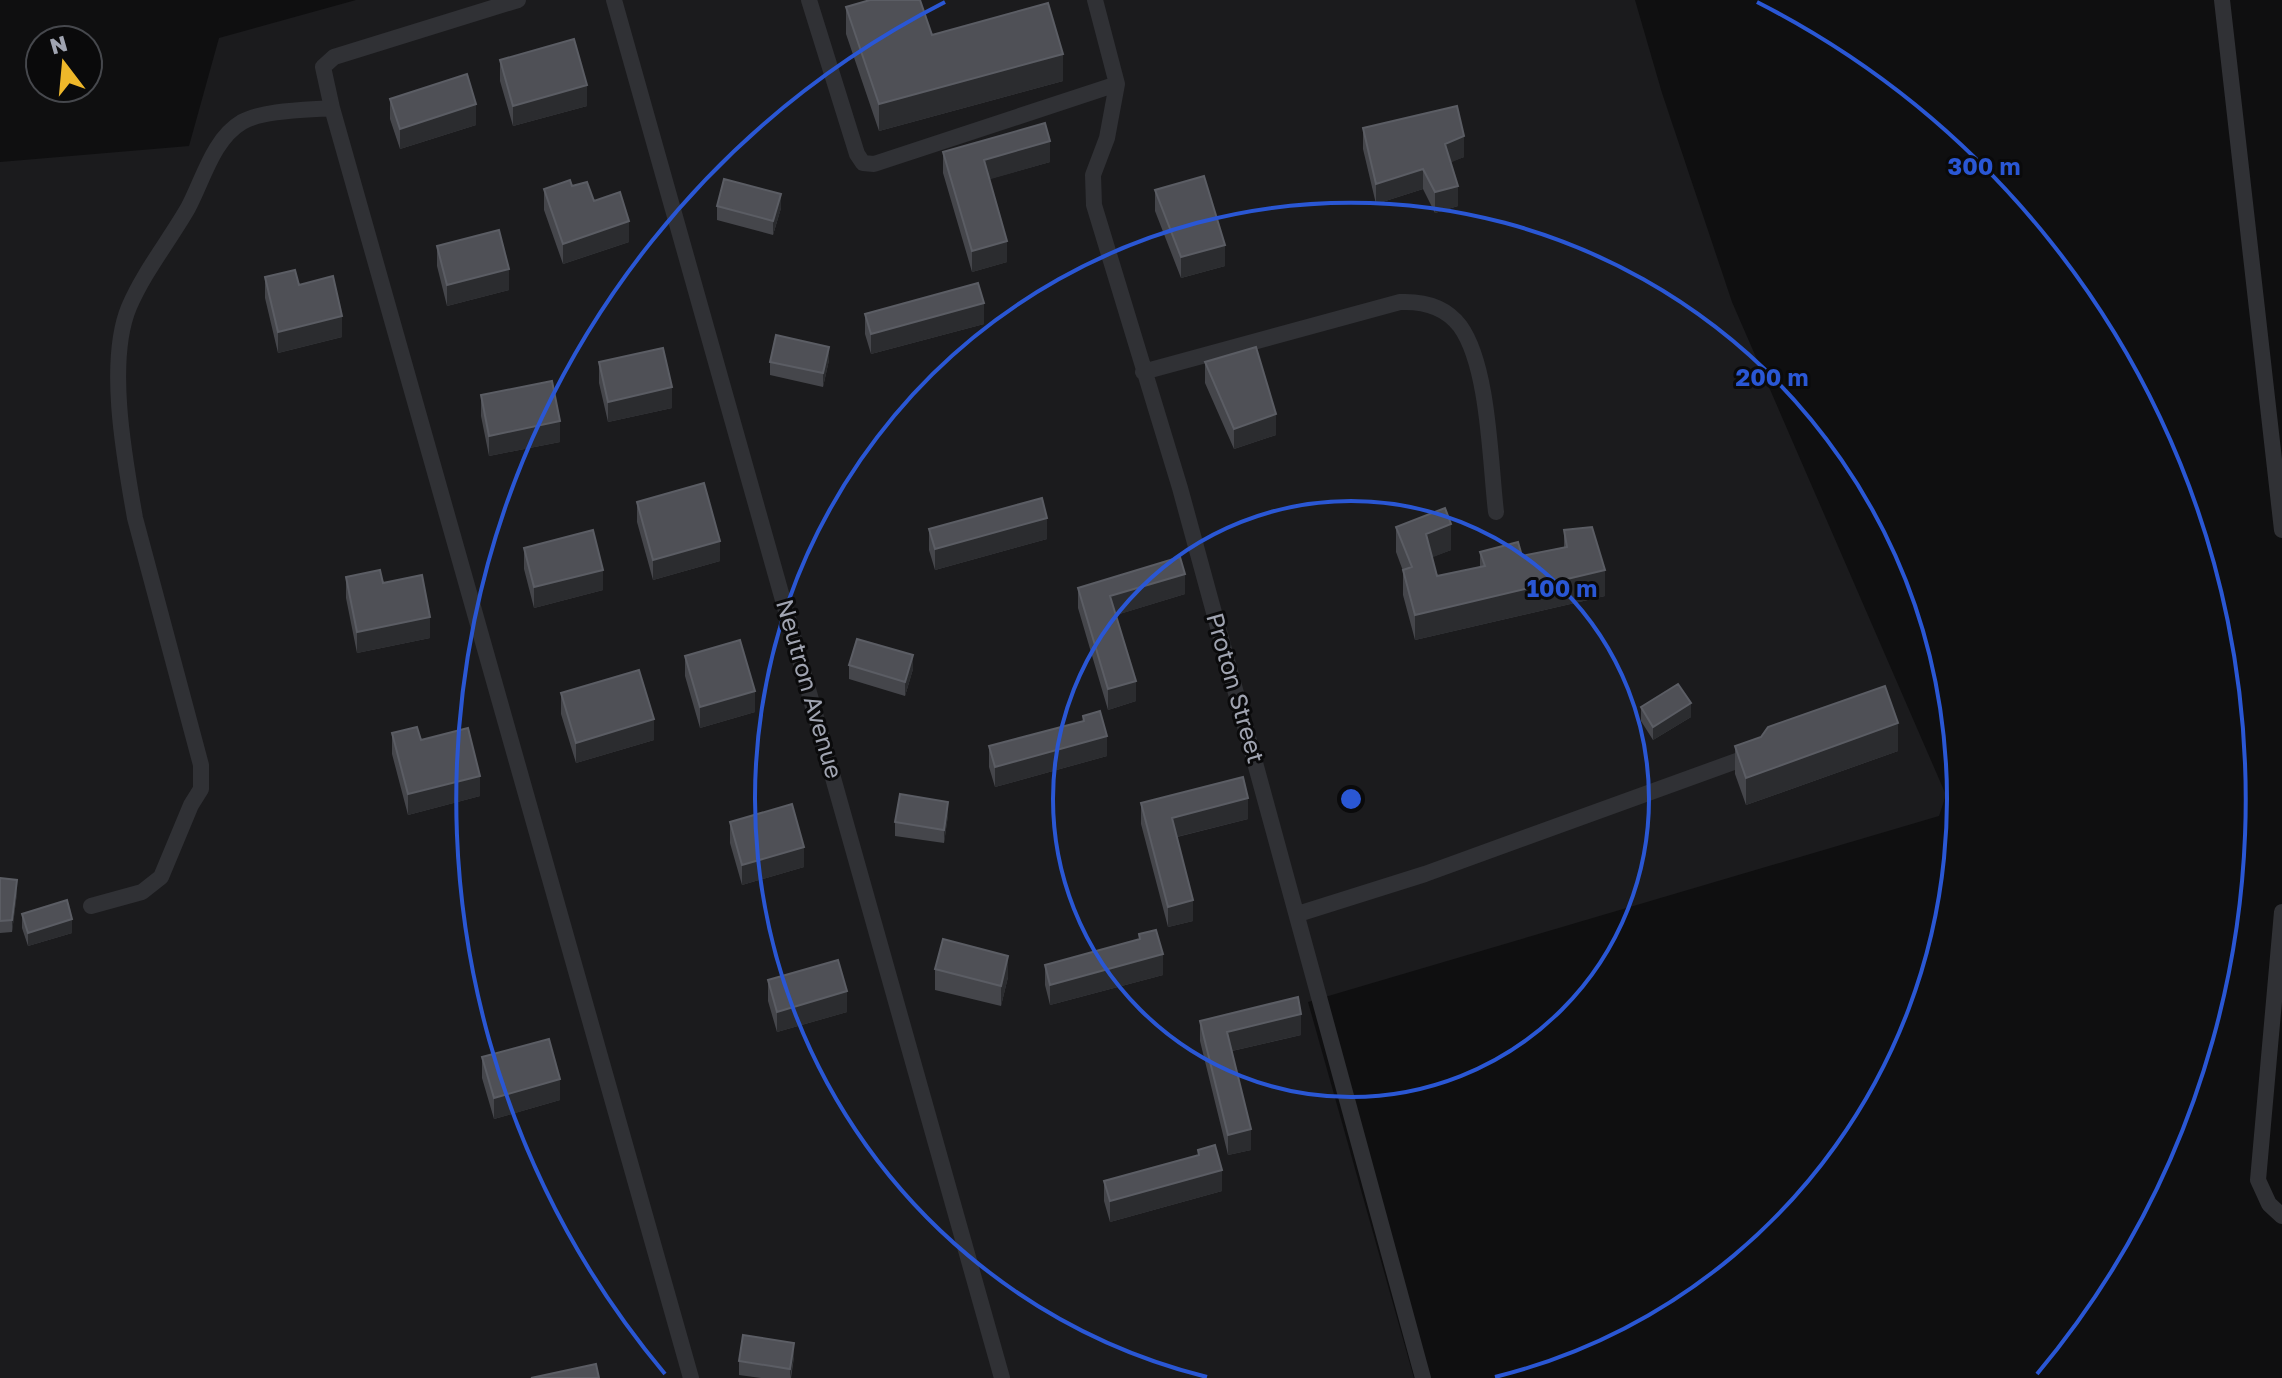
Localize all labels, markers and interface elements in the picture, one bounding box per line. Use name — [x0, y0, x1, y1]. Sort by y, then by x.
north arrow — [24, 24, 104, 104]
text: N — [47, 29, 70, 60]
text: 300 m — [1948, 151, 2020, 180]
text: 200 m — [1736, 362, 1808, 391]
text: 100 m — [1527, 573, 1597, 602]
street label: Neutron Avenue — [771, 596, 850, 782]
street label: Proton Street — [1201, 609, 1272, 766]
centre of rings — [1337, 785, 1365, 813]

